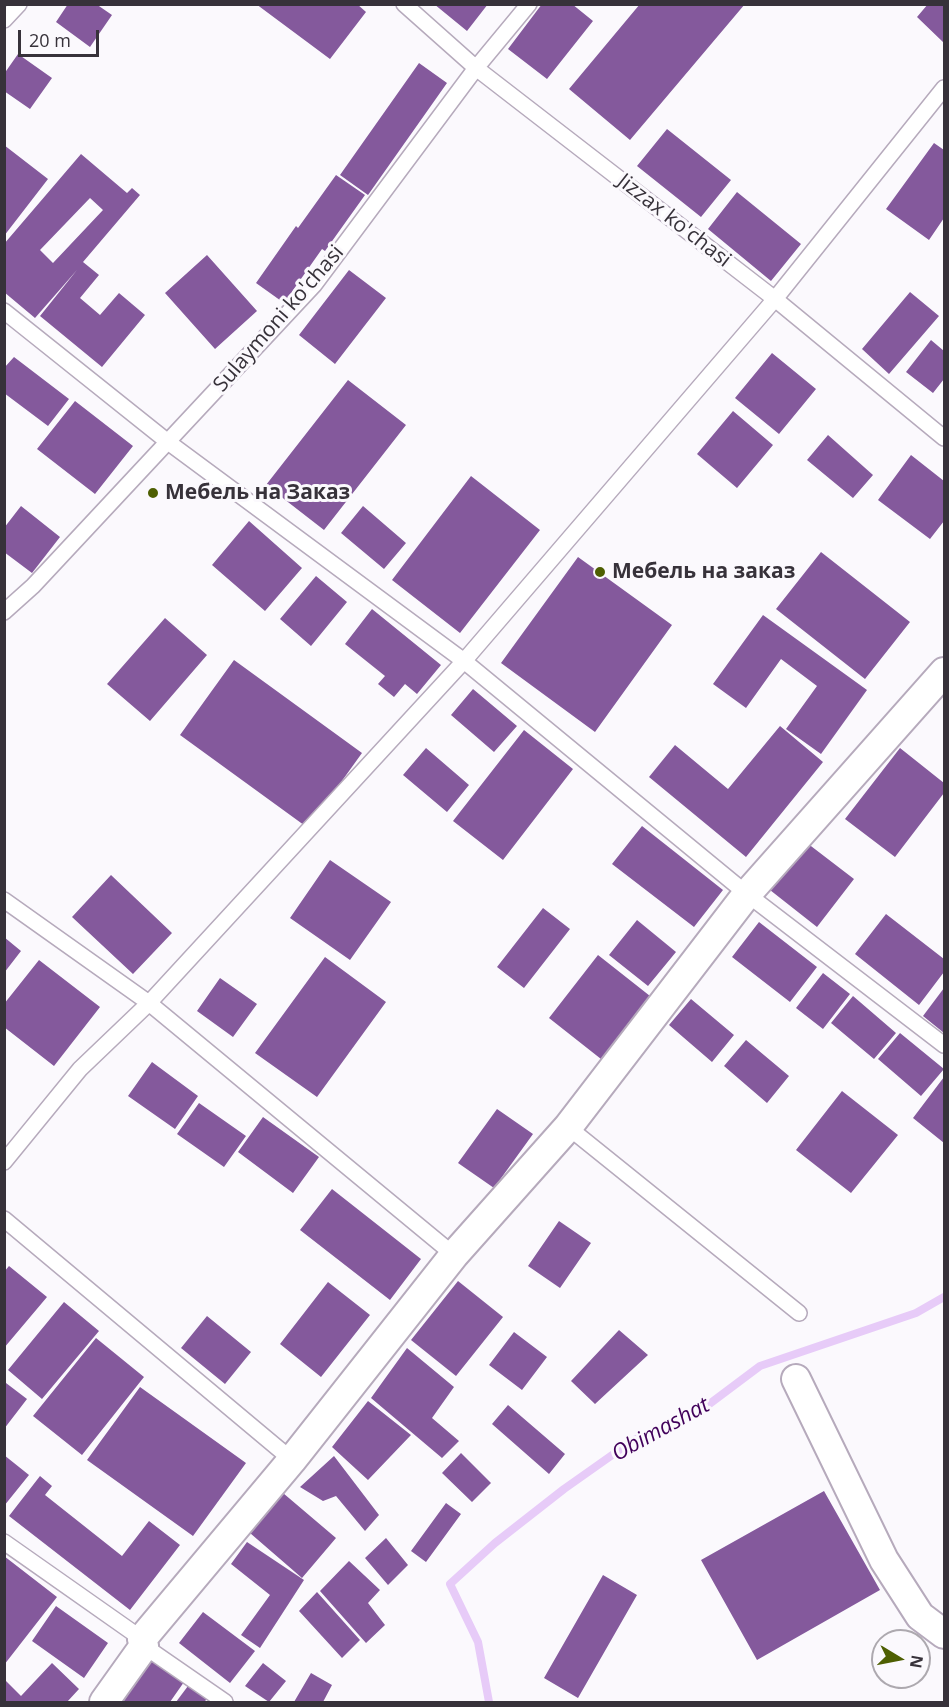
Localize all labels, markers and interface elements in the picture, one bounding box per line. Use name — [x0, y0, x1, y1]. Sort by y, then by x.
scale bar — [21, 18, 102, 56]
text: 20 m — [29, 28, 71, 52]
street label: Jizzax ko'chasi — [612, 169, 736, 273]
street label: Sulaymoni ko'chasi — [209, 241, 349, 397]
place label: Мебель на Заказ — [165, 480, 350, 506]
marker: Мебель на Заказ — [146, 486, 160, 500]
place label: Мебель на заказ — [612, 559, 795, 585]
marker: Мебель на заказ — [593, 565, 607, 579]
water label: Obimashat — [608, 1392, 714, 1468]
north arrow — [871, 1629, 931, 1689]
text: N — [905, 1653, 929, 1670]

